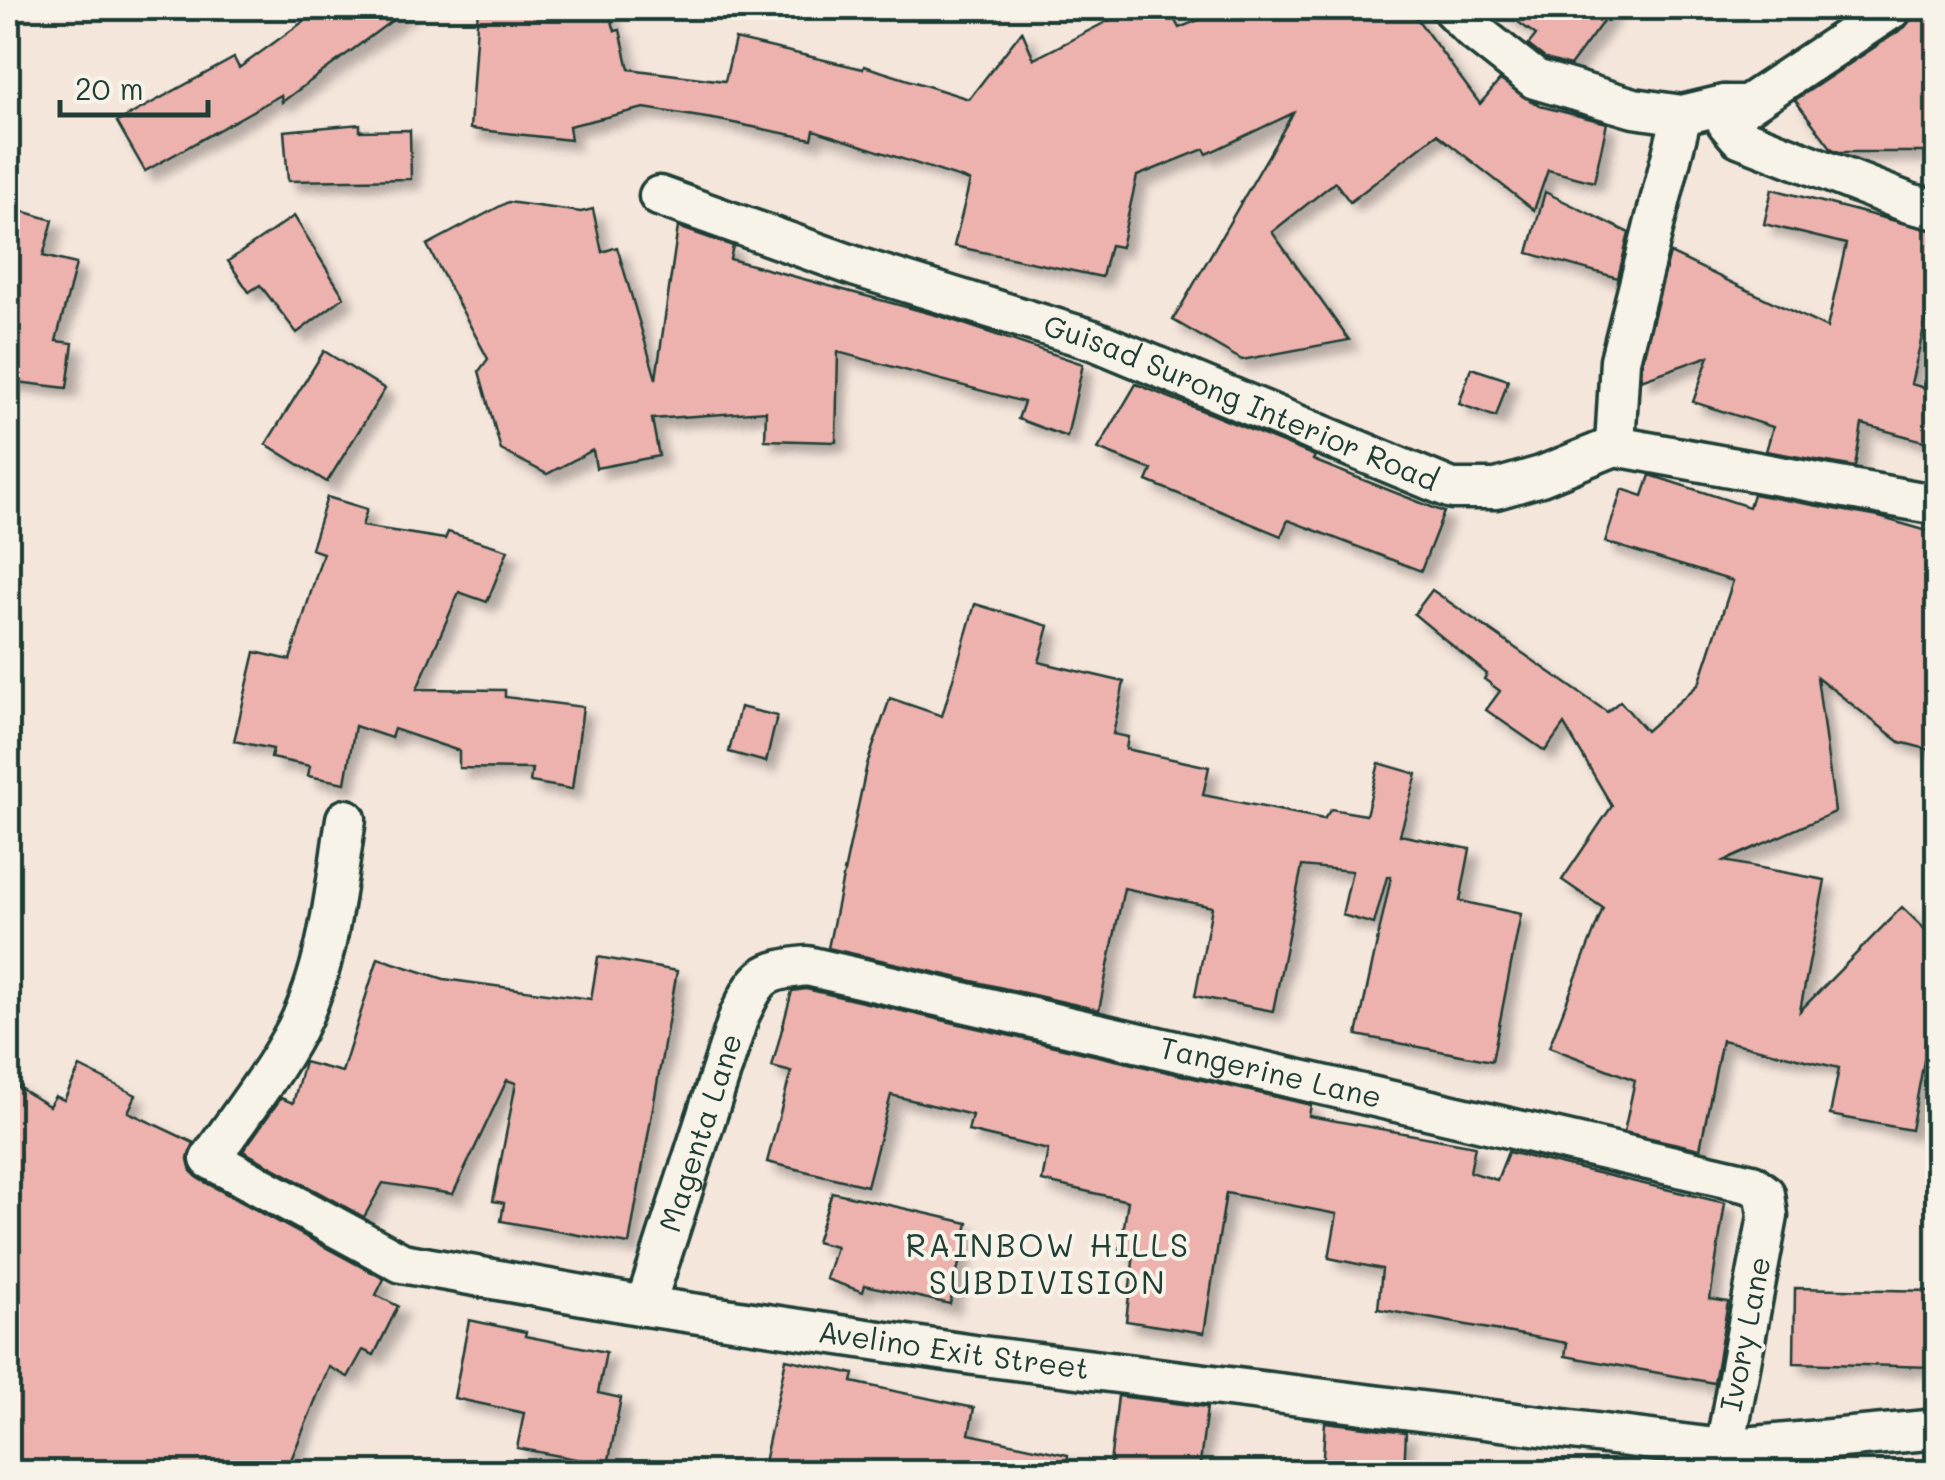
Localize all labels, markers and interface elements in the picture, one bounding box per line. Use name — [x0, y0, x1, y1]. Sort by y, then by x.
scale bar — [60, 55, 208, 117]
text: 20 m — [75, 68, 144, 108]
street label: Guisad Surong Interior Road — [1039, 304, 1445, 499]
street label: Tangerine Lane — [1156, 1026, 1386, 1116]
street label: Magenta Lane — [648, 1028, 750, 1237]
district label: RAINBOW HILLS SUBDIVISION — [906, 1223, 1190, 1302]
street label: Ivory Lane — [1709, 1253, 1779, 1414]
street label: Avelino Exit Street — [816, 1310, 1092, 1387]

